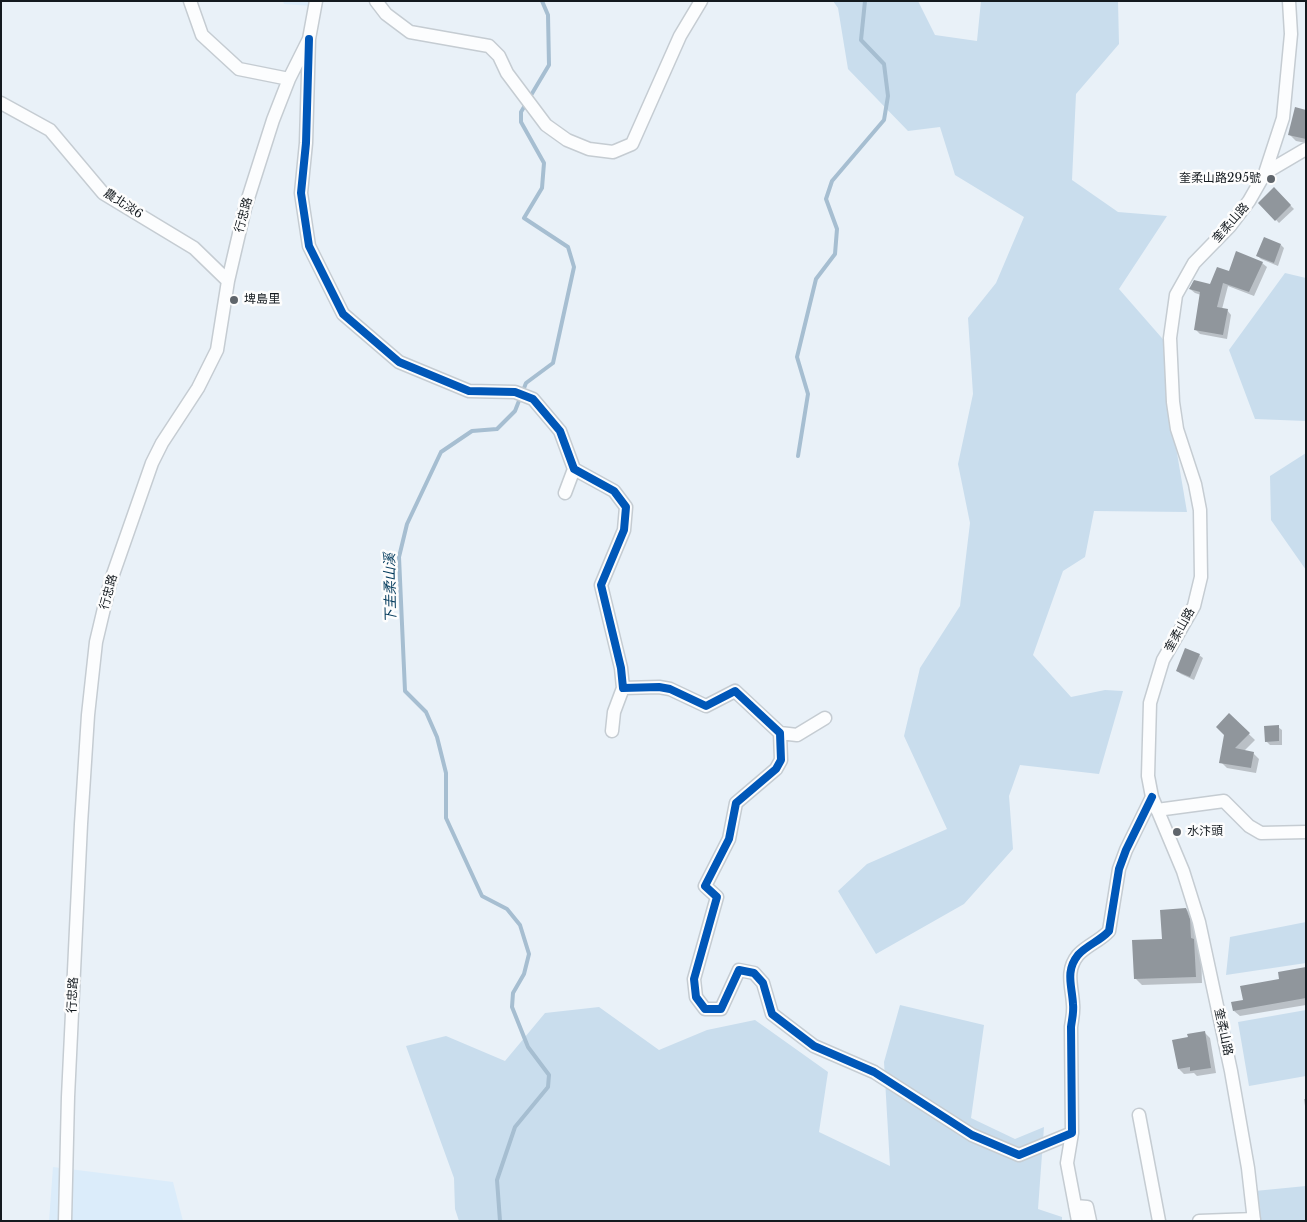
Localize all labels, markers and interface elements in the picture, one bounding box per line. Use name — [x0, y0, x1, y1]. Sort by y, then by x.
place label: 奎柔山路295號 — [1179, 172, 1261, 186]
marker: 奎柔山路295號 — [1265, 173, 1277, 185]
street label: 農北淡6 — [101, 186, 145, 222]
street label: 行忠路 — [232, 196, 256, 234]
street label: 奎柔山路 — [1210, 200, 1252, 246]
place label: 埤島里 — [244, 293, 280, 307]
marker: 埤島里 — [228, 294, 240, 306]
water label: 下圭柔山溪 — [382, 553, 400, 623]
street label: 行忠路 — [97, 573, 121, 611]
street label: 奎柔山路 — [1162, 606, 1198, 654]
place label: 水汴頭 — [1187, 825, 1223, 839]
marker: 水汴頭 — [1171, 826, 1183, 838]
street label: 行忠路 — [65, 977, 81, 1013]
street label: 奎柔山路 — [1211, 1007, 1235, 1057]

